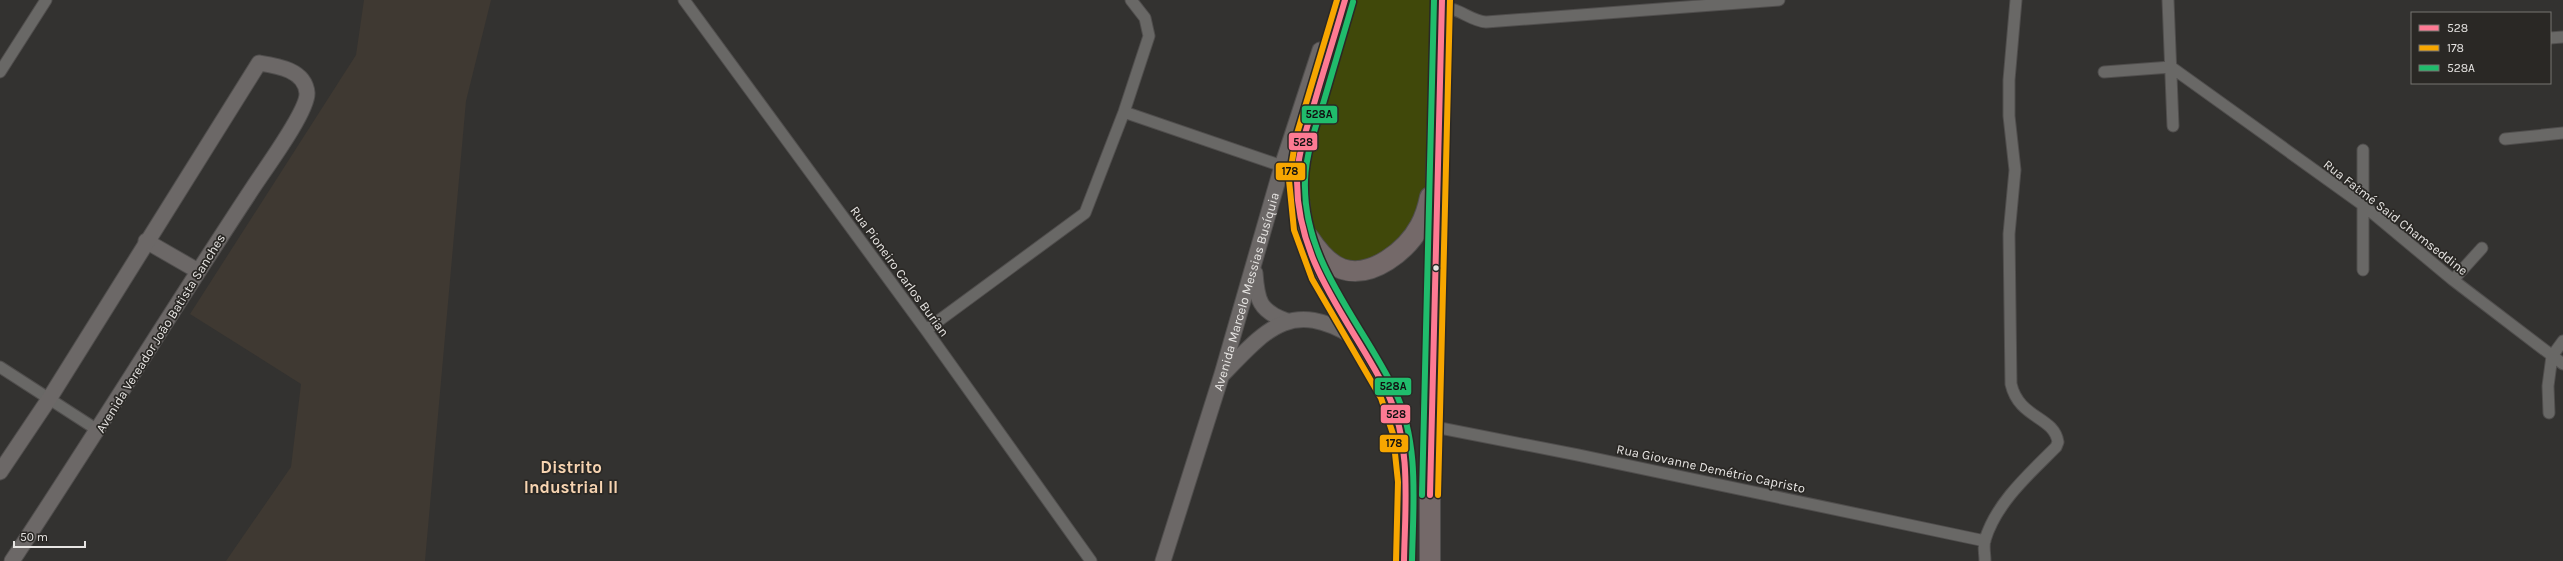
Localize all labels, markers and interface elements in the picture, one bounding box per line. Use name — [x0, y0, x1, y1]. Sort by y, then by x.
legend — [2411, 12, 2551, 84]
text: 528 — [2447, 21, 2468, 35]
text: 178 — [2447, 41, 2464, 55]
text: 528A — [2447, 61, 2475, 75]
line badge: 528A — [1301, 105, 1338, 124]
text: 528A — [1305, 108, 1333, 121]
line badge: 528 — [1288, 132, 1318, 151]
text: 528 — [1293, 136, 1313, 149]
street label: Rua Fatmé Said Chamseddine — [2321, 156, 2471, 279]
line badge: 178 — [1275, 162, 1306, 181]
text: 178 — [1282, 165, 1298, 178]
street label: Avenida Marcelo Messias Busíquia — [1210, 191, 1282, 393]
street label: Rua Pioneiro Carlos Burian — [847, 203, 952, 339]
street label: Avenida Vereador João Batista Sanches — [93, 231, 228, 435]
unlabelled marker — [1431, 263, 1441, 273]
line badge: 528A — [1374, 377, 1412, 396]
text: 528A — [1379, 380, 1407, 393]
line badge: 528 — [1380, 404, 1411, 424]
text: 528 — [1386, 408, 1406, 421]
line badge: 178 — [1379, 434, 1409, 453]
text: 178 — [1386, 437, 1402, 450]
street label: Rua Giovanne Demétrio Capristo — [1615, 441, 1807, 496]
district label: Distrito Industrial II — [524, 457, 618, 497]
scale bar — [14, 523, 85, 549]
text: 50 m — [20, 530, 48, 544]

